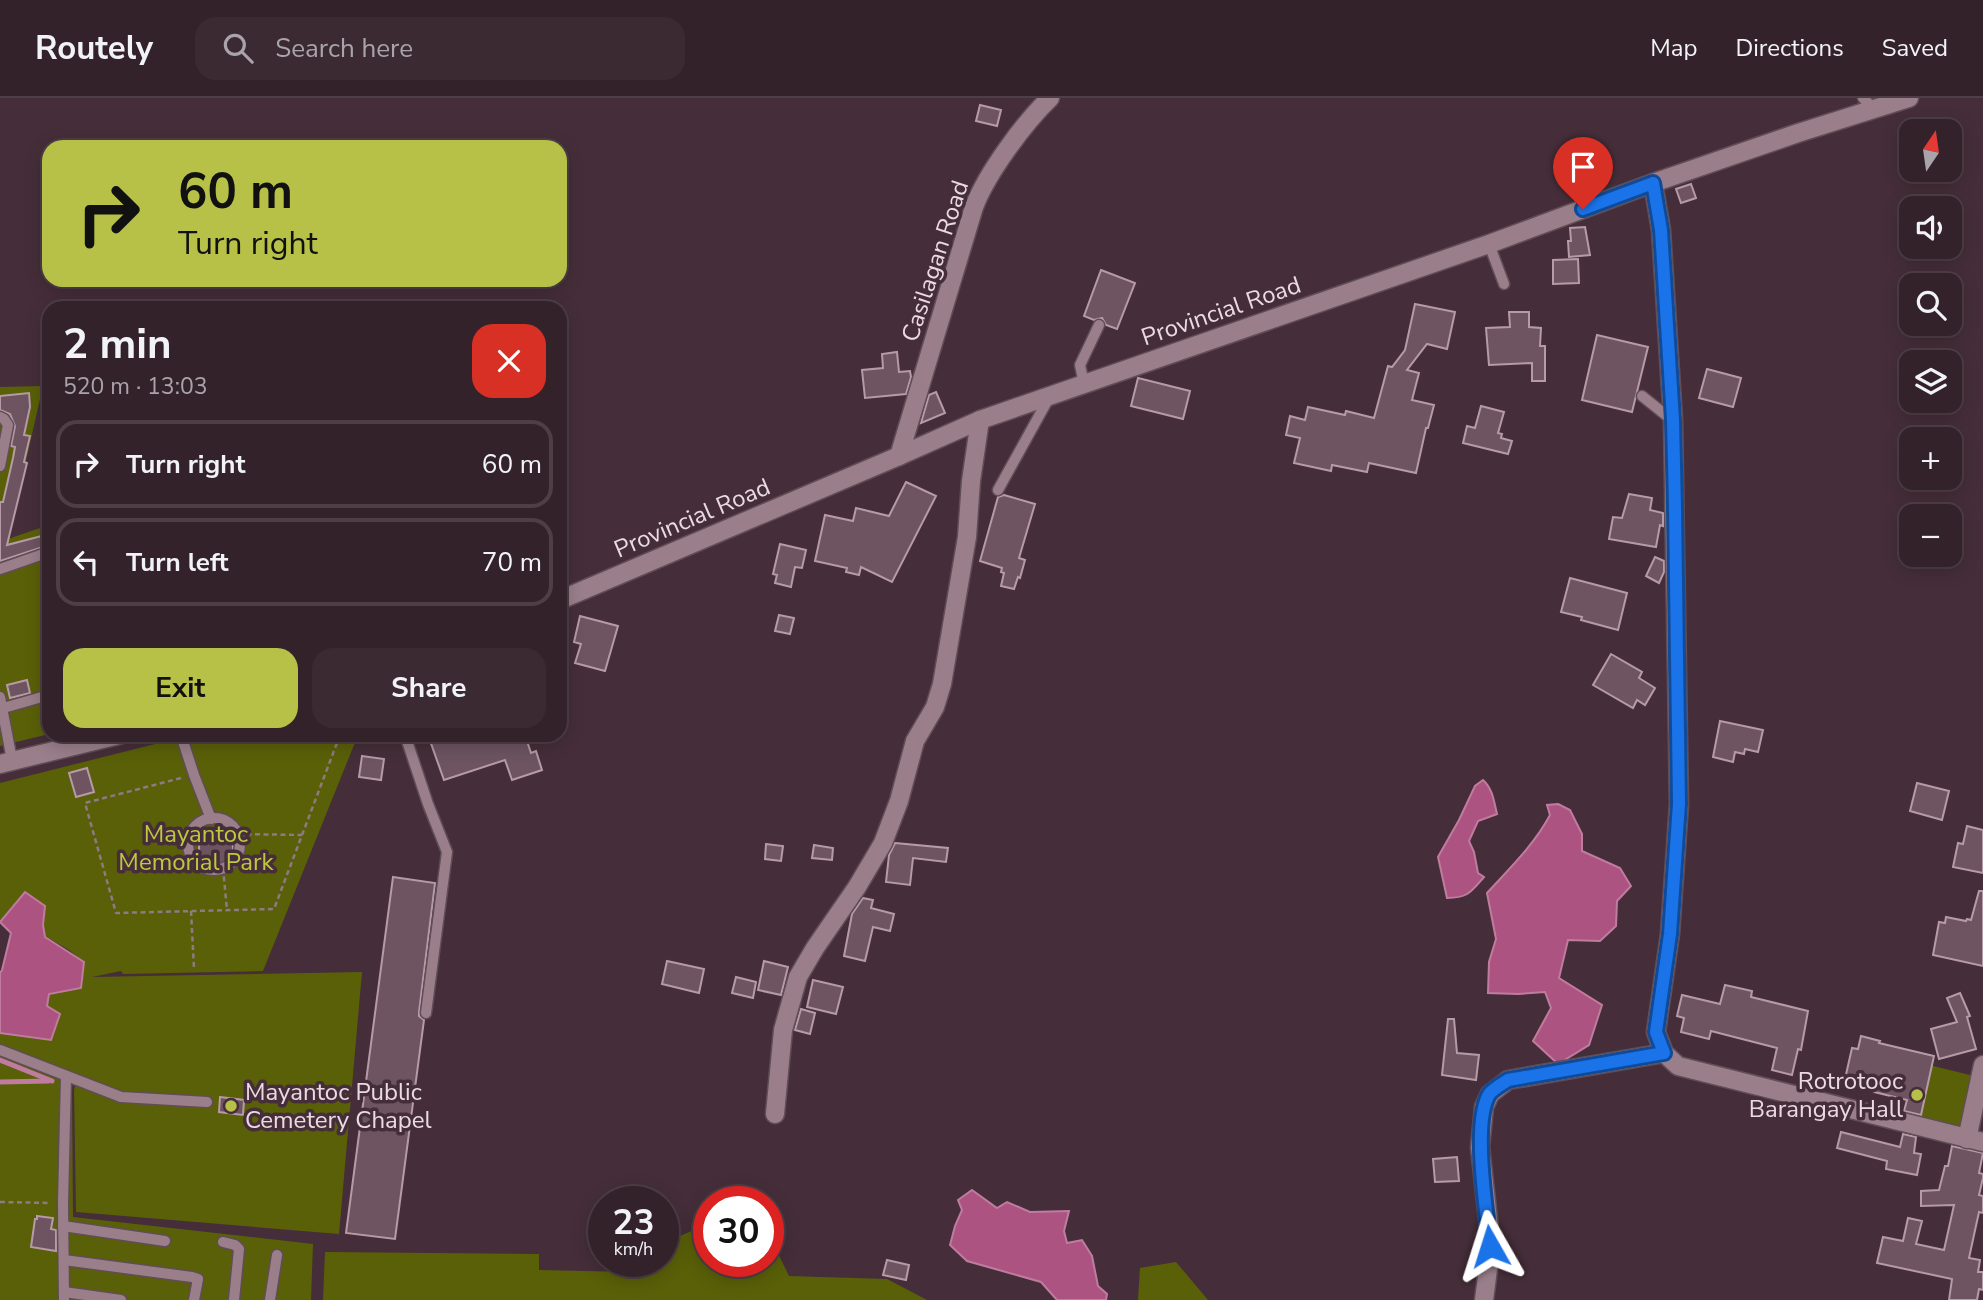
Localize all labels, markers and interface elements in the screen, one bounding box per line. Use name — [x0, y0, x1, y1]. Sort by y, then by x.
search box — [195, 17, 685, 80]
text: Routely — [35, 26, 153, 71]
icon: search — [219, 29, 257, 67]
text: Search here — [275, 31, 413, 66]
text: Map — [1650, 32, 1697, 64]
text: Directions — [1735, 32, 1844, 64]
text: Saved — [1882, 32, 1948, 64]
north arrow — [1899, 119, 1962, 182]
map controls — [1899, 119, 1962, 567]
pin — [1553, 137, 1613, 209]
icon: arrive — [1564, 148, 1602, 186]
text: 60 m — [178, 158, 293, 225]
icon: right — [63, 168, 154, 259]
street label: Casilagan Road — [894, 176, 976, 346]
button: sound — [1899, 196, 1962, 259]
text: Turn right — [178, 222, 318, 265]
street label: Provincial Road — [1137, 269, 1305, 353]
button: search — [1899, 273, 1962, 336]
text: 2 min — [63, 316, 172, 373]
button: close — [472, 324, 546, 398]
button: layers — [1899, 350, 1962, 413]
text: 520 m · 13:03 — [63, 371, 208, 402]
button: + — [1899, 427, 1962, 490]
icon: right — [67, 445, 105, 483]
text: Turn right — [126, 447, 245, 482]
text: 60 m — [482, 447, 542, 482]
street label: Provincial Road — [609, 471, 775, 565]
button: − — [1899, 504, 1962, 567]
icon: left — [67, 543, 105, 581]
text: Turn left — [126, 545, 229, 580]
text: 70 m — [482, 545, 542, 580]
button: Exit — [63, 648, 298, 728]
button: Share — [312, 648, 546, 728]
park label: Mayantoc Memorial Park — [118, 818, 275, 878]
place label: Rotrotooc Barangay Hall — [1749, 1065, 1903, 1125]
place label: Mayantoc Public Cemetery Chapel — [245, 1076, 432, 1136]
marker: Rotrotooc Barangay Hall — [1909, 1087, 1925, 1103]
marker: Mayantoc Public Cemetery Chapel — [223, 1098, 239, 1114]
speed limit sign: 30 — [693, 1186, 784, 1277]
text: 23 — [612, 1199, 655, 1246]
position arrow — [1453, 1209, 1527, 1283]
text: km/h — [614, 1237, 653, 1261]

